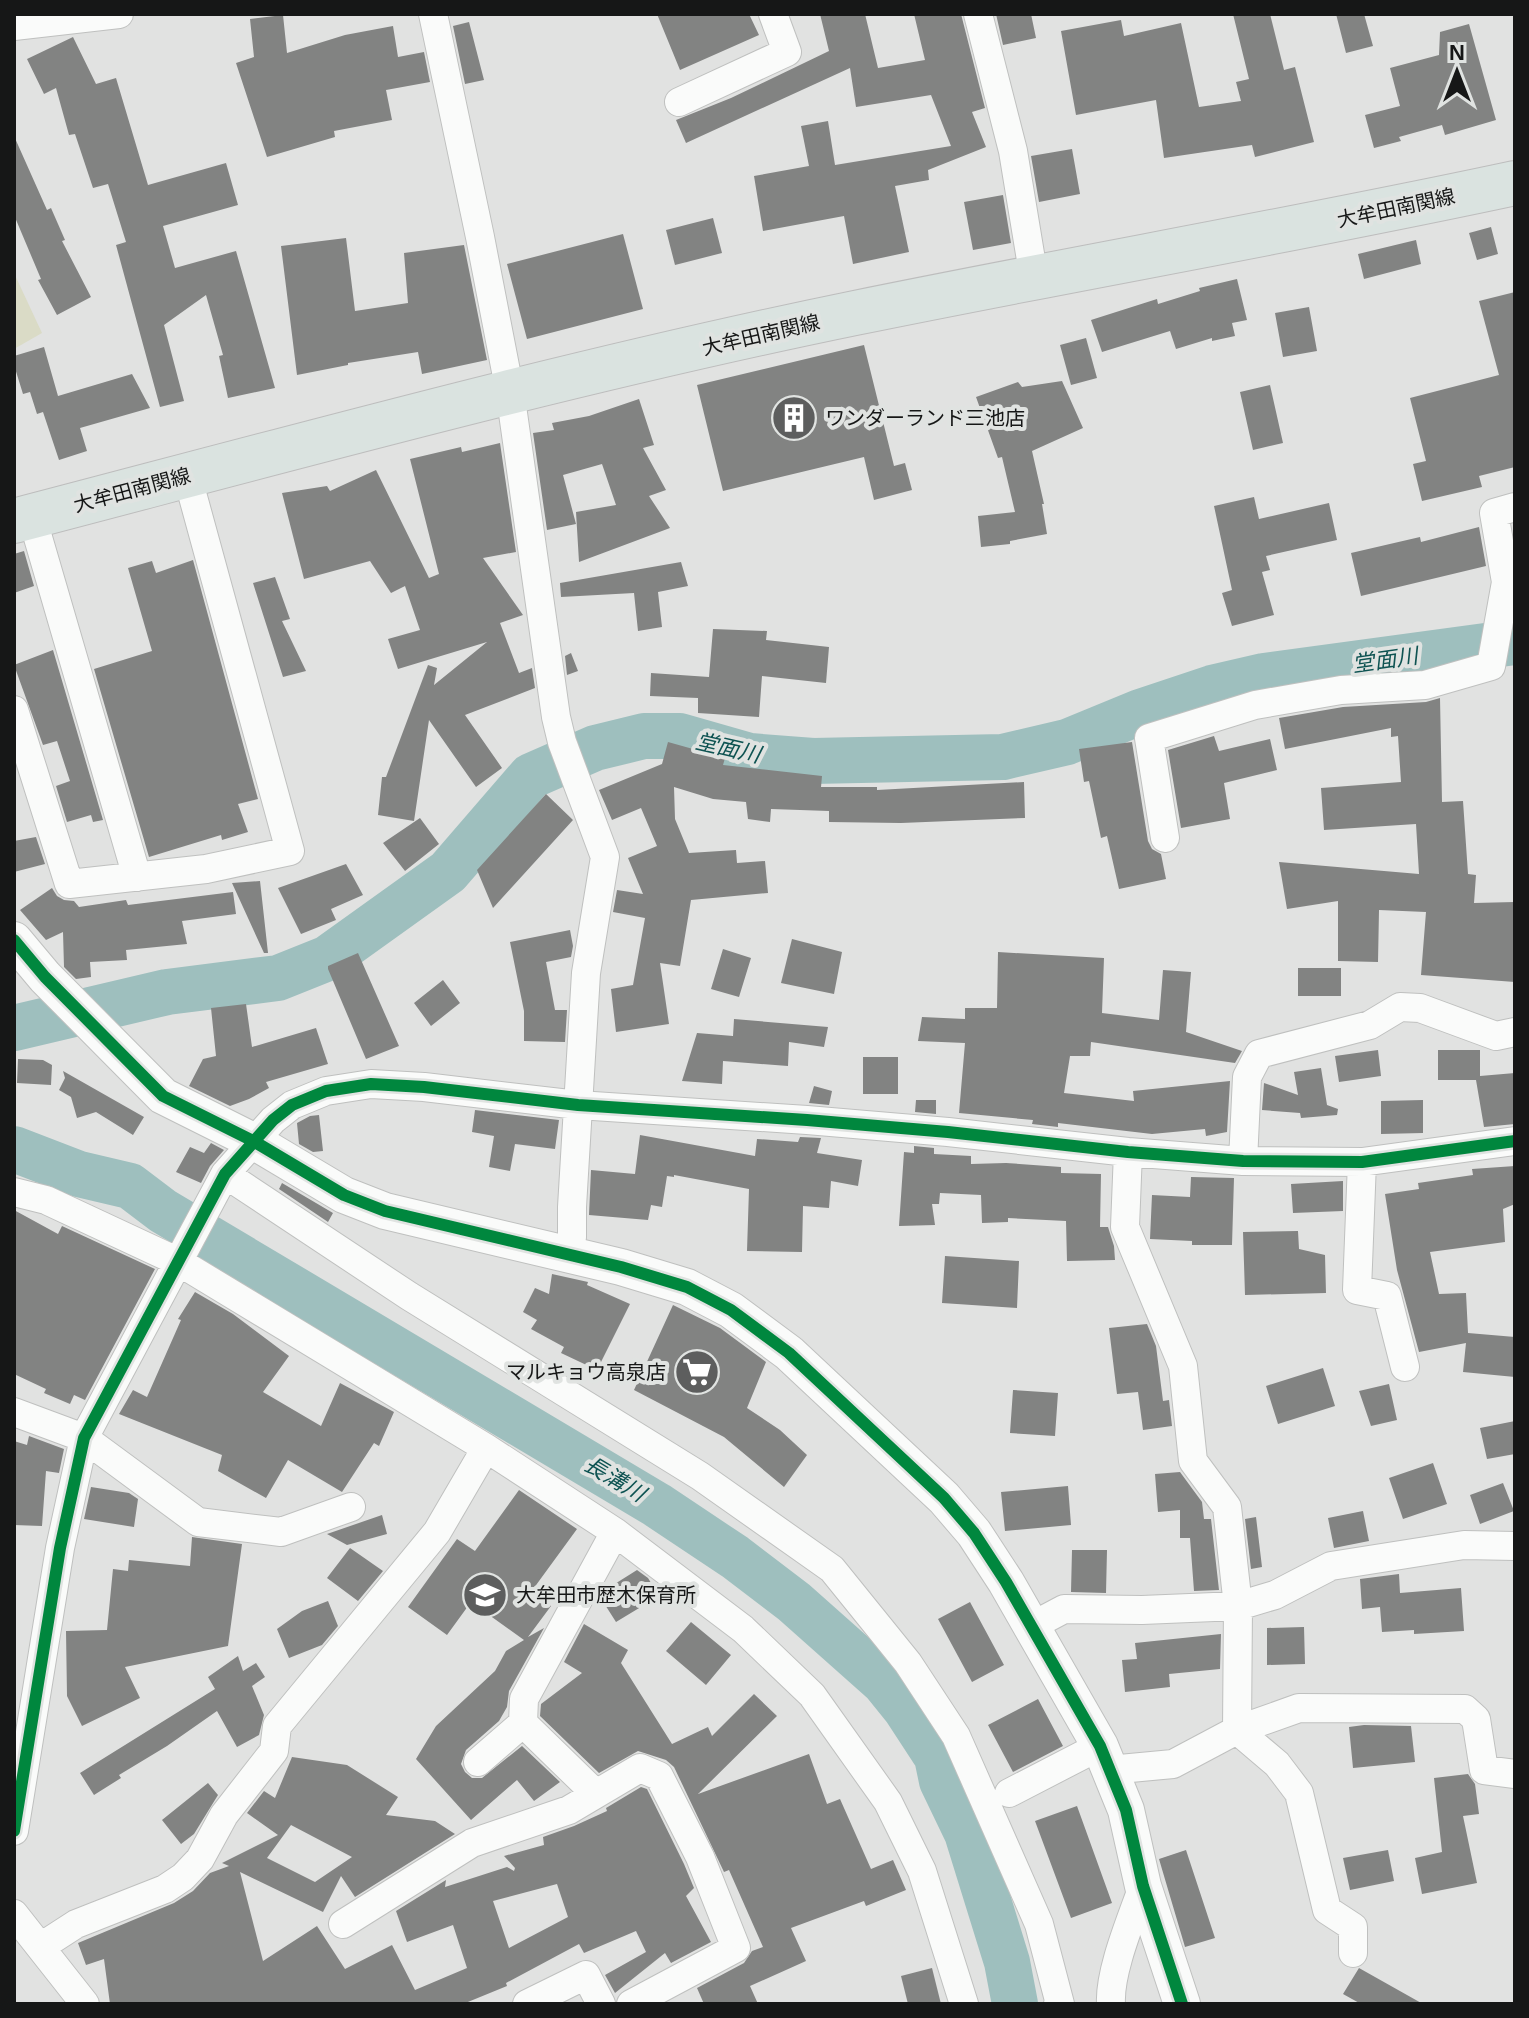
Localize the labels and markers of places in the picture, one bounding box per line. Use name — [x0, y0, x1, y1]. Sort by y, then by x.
building icon: ワンダーランド三池店 — [770, 394, 818, 442]
place label: ワンダーランド三池店 — [825, 407, 1025, 429]
supermarket icon: マルキョウ高泉店 — [673, 1348, 721, 1396]
place label: マルキョウ高泉店 — [506, 1361, 666, 1383]
school or university icon: 大牟田市歴木保育所 — [461, 1571, 509, 1619]
place label: 大牟田市歴木保育所 — [516, 1584, 696, 1606]

